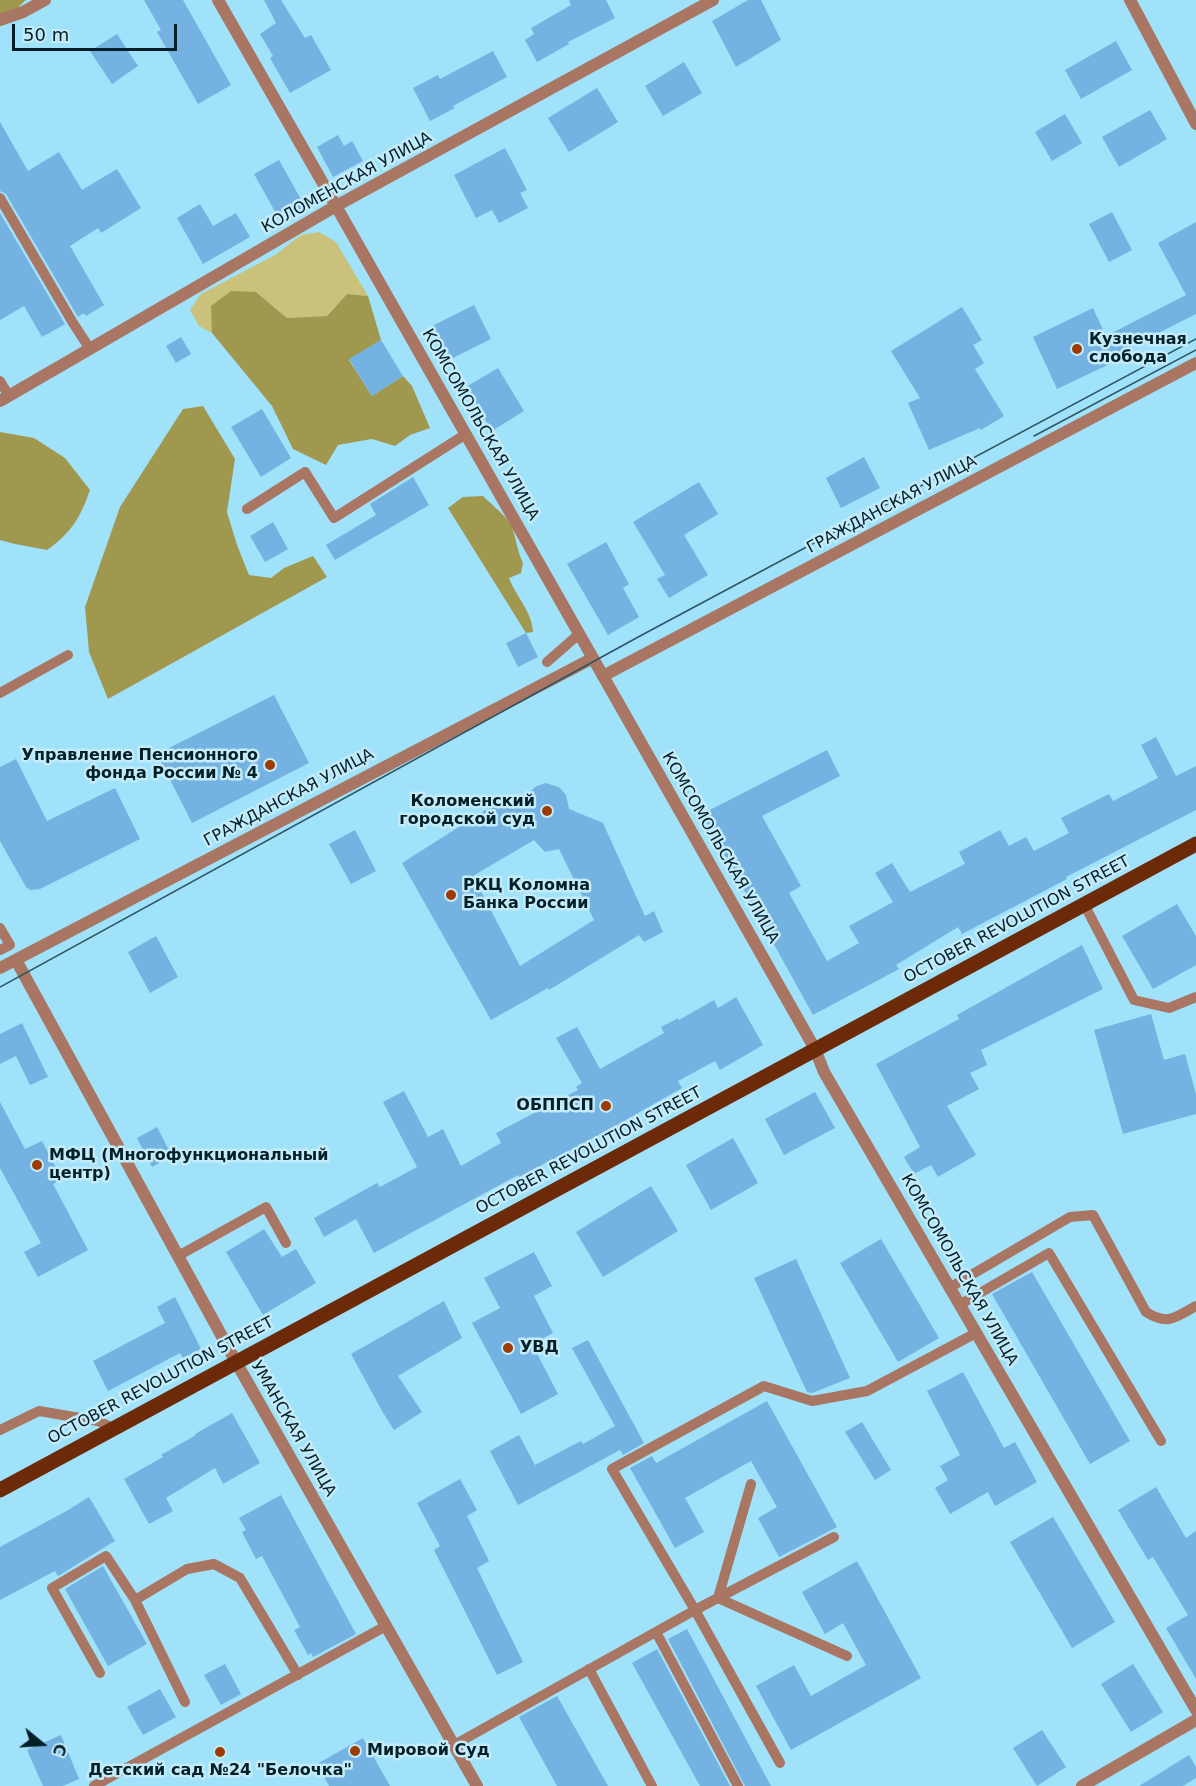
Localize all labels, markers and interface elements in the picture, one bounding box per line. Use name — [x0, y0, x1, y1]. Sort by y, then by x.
scale bar — [15, 12, 180, 50]
text: 50 m — [23, 24, 69, 45]
street label: КОЛОМЕНСКАЯ УЛИЦА — [259, 128, 435, 238]
street label: КОМСОМОЛЬСКАЯ УЛИЦА — [417, 326, 543, 524]
place label: Кузнечная слобода — [1089, 330, 1187, 368]
marker: Кузнечная слобода — [1070, 342, 1084, 356]
street label: ГРАЖДАНСКАЯ УЛИЦА — [804, 452, 980, 558]
street label: ГРАЖДАНСКАЯ УЛИЦА — [201, 745, 377, 851]
place label: Управление Пенсионного фонда России № 4 — [22, 746, 258, 784]
street label: КОМСОМОЛЬСКАЯ УЛИЦА — [657, 749, 783, 947]
marker: Управление Пенсионного фонда России № 4 — [263, 758, 277, 772]
place label: Коломенский городской суд — [399, 792, 535, 830]
marker: Коломенский городской суд — [540, 804, 554, 818]
street label: OCTOBER REVOLUTION STREET — [901, 852, 1133, 988]
place label: РКЦ Коломна Банка России — [463, 876, 590, 914]
marker: РКЦ Коломна Банка России — [444, 888, 458, 902]
street label: OCTOBER REVOLUTION STREET — [473, 1083, 705, 1219]
place label: ОБППСП — [516, 1096, 594, 1116]
marker: ОБППСП — [599, 1099, 613, 1113]
place label: МФЦ (Многофункциональный центр) — [49, 1146, 329, 1184]
marker: МФЦ (Многофункциональный центр) — [30, 1158, 44, 1172]
street label: КОМСОМОЛЬСКАЯ УЛИЦА — [896, 1171, 1022, 1369]
street label: OCTOBER REVOLUTION STREET — [45, 1313, 277, 1449]
place label: УВД — [520, 1338, 559, 1358]
marker: УВД — [501, 1341, 515, 1355]
street label: УМАНСКАЯ УЛИЦА — [246, 1358, 340, 1500]
north arrow — [12, 1714, 72, 1774]
text: С — [49, 1741, 70, 1758]
place label: Мировой Суд — [367, 1741, 490, 1761]
marker: Мировой Суд — [348, 1744, 362, 1758]
marker: Детский сад №24 "Белочка" — [213, 1745, 227, 1759]
place label: Детский сад №24 "Белочка" — [88, 1761, 352, 1781]

